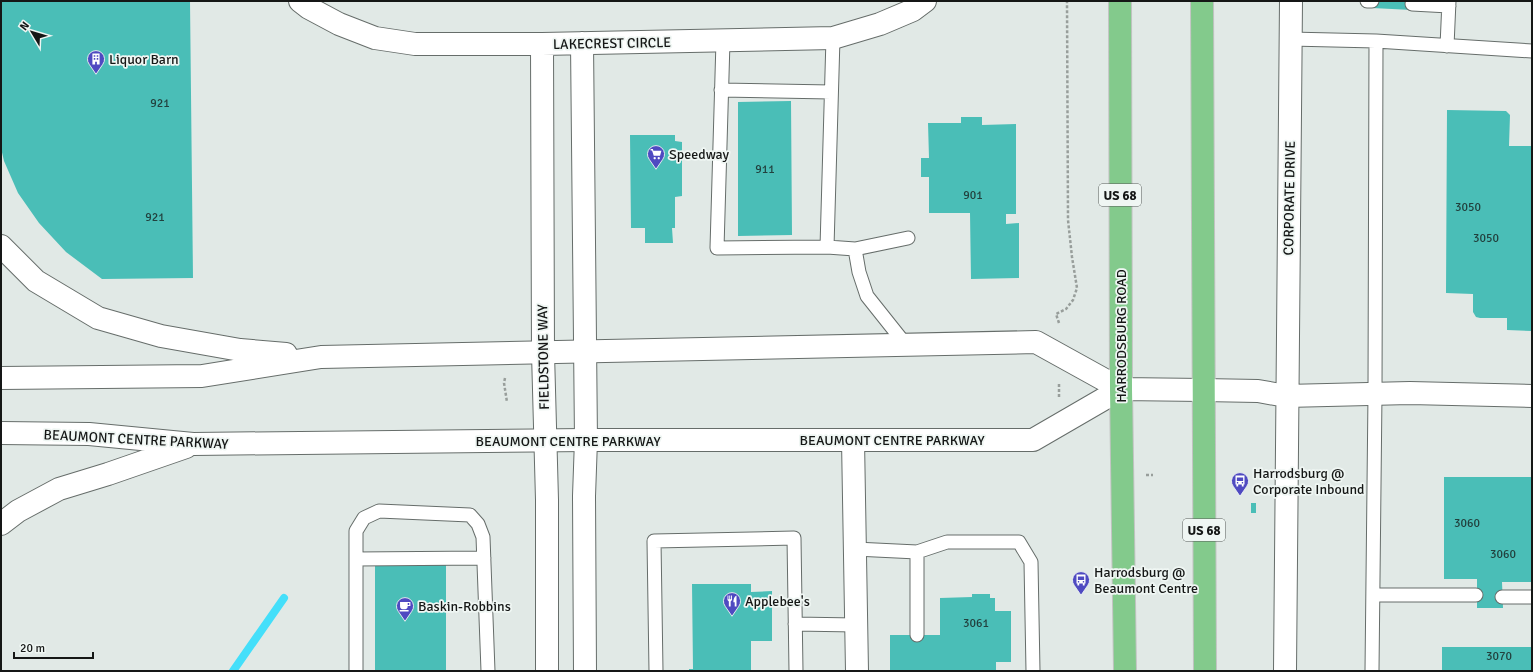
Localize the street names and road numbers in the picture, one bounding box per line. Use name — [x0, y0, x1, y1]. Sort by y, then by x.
street label: LAKECREST CIRCLE — [553, 34, 671, 53]
street label: CORPORATE DRIVE — [1280, 140, 1299, 255]
road number: US 68 — [1099, 184, 1141, 206]
street label: HARRODSBURG ROAD — [1113, 269, 1130, 403]
street label: FIELDSTONE WAY — [534, 304, 553, 410]
street label: BEAUMONT CENTRE PARKWAY — [43, 426, 229, 453]
street label: BEAUMONT CENTRE PARKWAY — [800, 432, 985, 449]
street label: BEAUMONT CENTRE PARKWAY — [476, 433, 661, 450]
road number: US 68 — [1183, 519, 1225, 541]

